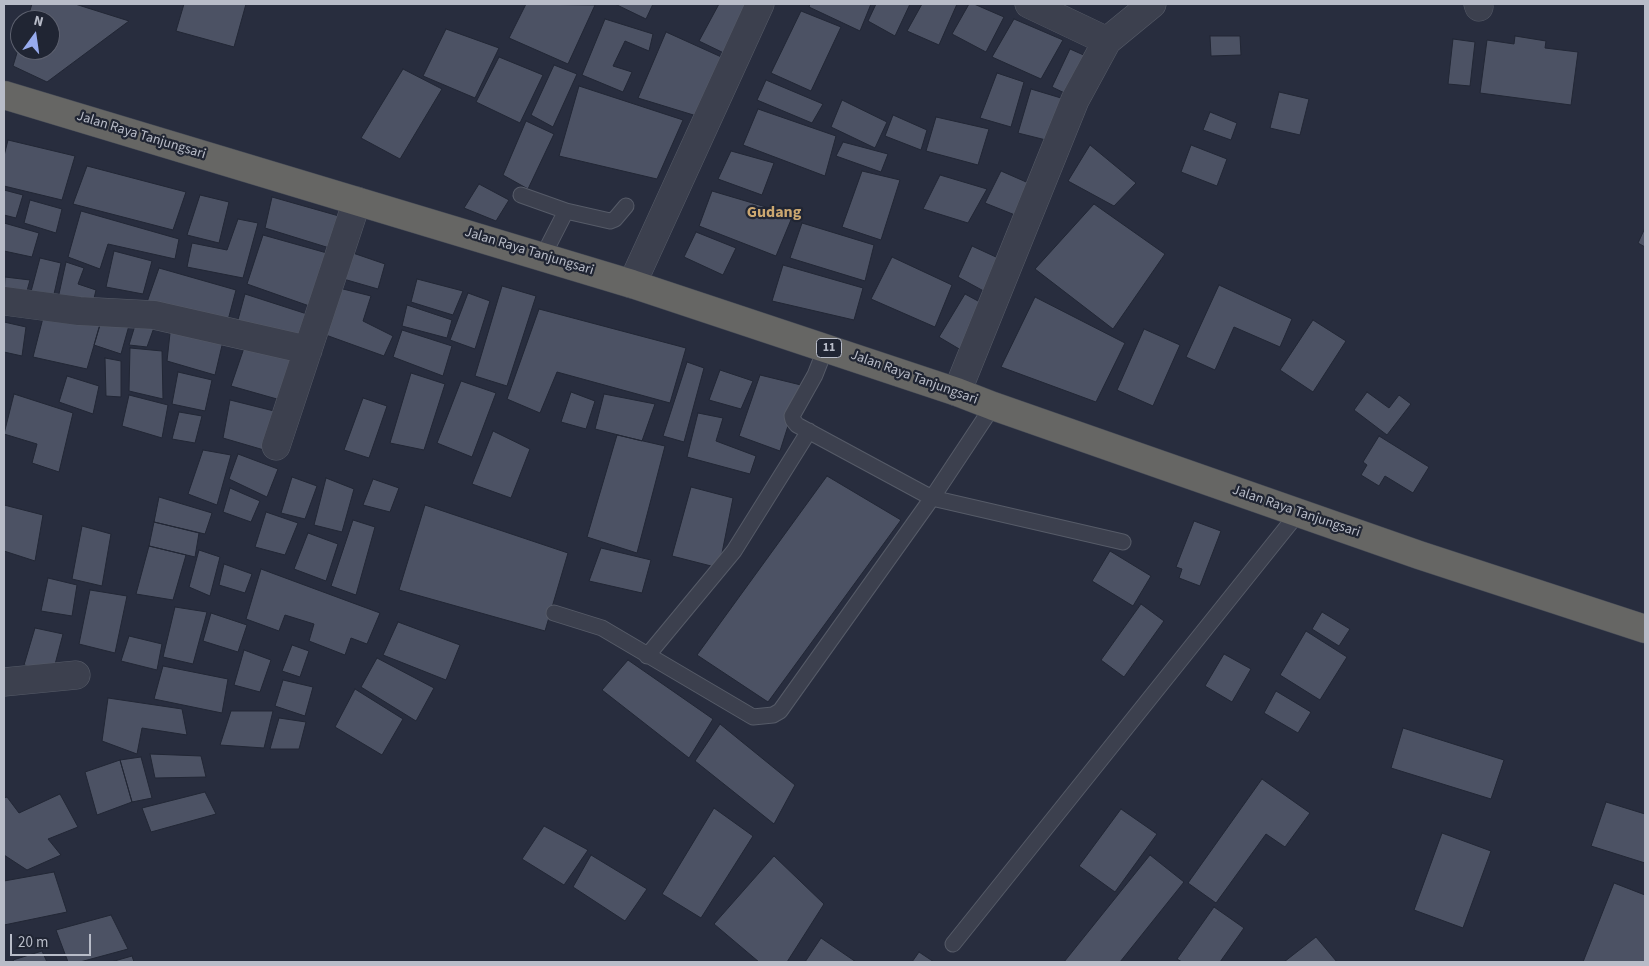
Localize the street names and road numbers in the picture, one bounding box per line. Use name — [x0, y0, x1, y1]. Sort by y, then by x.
street label: Jalan Raya Tanjungsari — [74, 108, 208, 164]
street label: Jalan Raya Tanjungsari — [462, 224, 596, 280]
road number: 11 — [816, 338, 842, 358]
street label: Jalan Raya Tanjungsari — [848, 347, 980, 409]
street label: Jalan Raya Tanjungsari — [1230, 482, 1362, 542]

